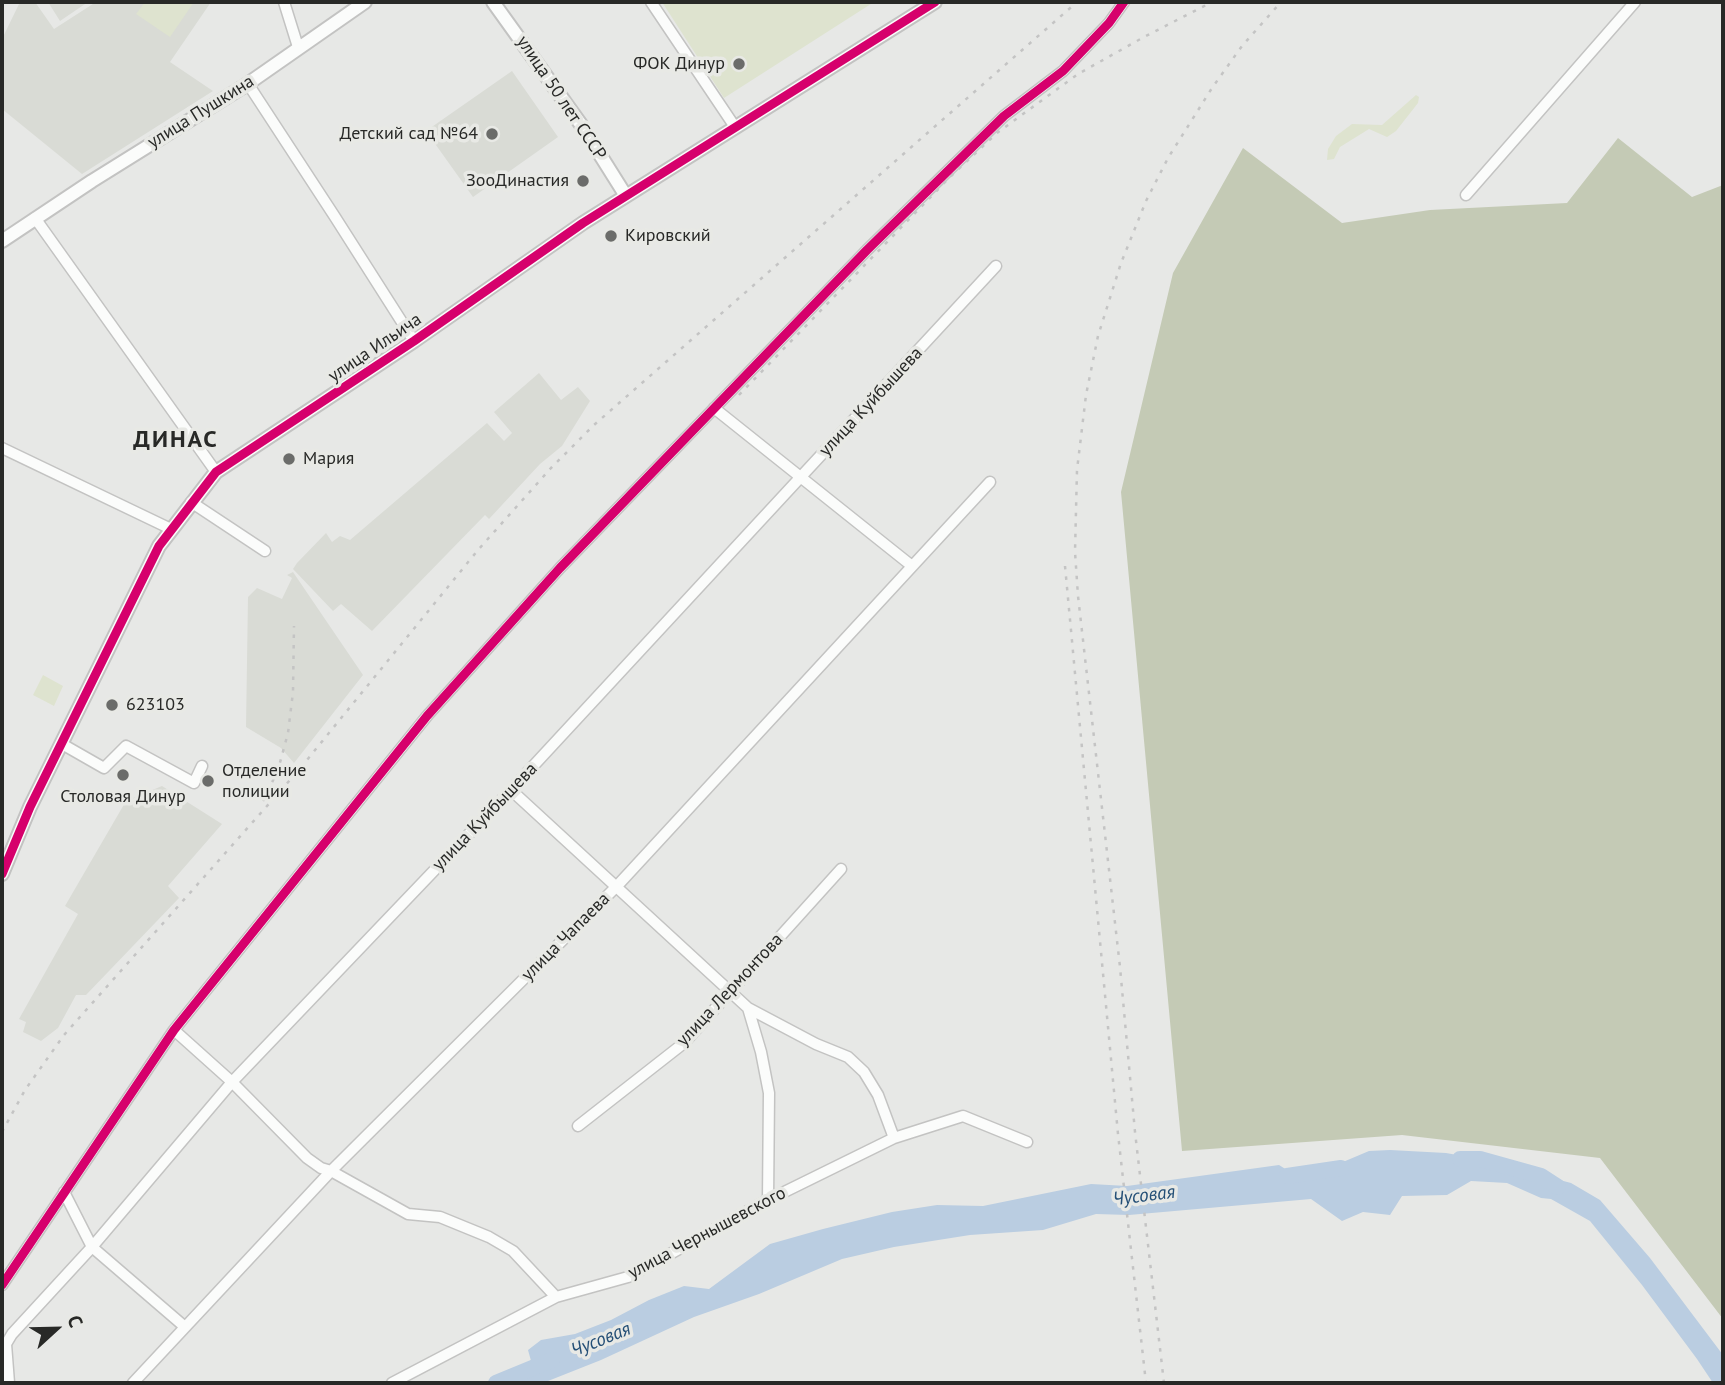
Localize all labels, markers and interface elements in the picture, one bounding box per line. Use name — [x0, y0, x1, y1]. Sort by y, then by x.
street label: улица 50 лет СССР — [511, 32, 611, 164]
place label: ФОК Динур — [633, 53, 725, 75]
marker: ФОК Динур — [731, 56, 747, 72]
street label: улица Пушкина — [144, 71, 258, 153]
place label: Детский сад №64 — [340, 123, 478, 145]
marker: Детский сад №64 — [484, 126, 500, 142]
place label: ЗооДинастия — [466, 170, 569, 192]
marker: ЗооДинастия — [575, 173, 591, 189]
place label: Кировский — [625, 225, 711, 247]
marker: Кировский — [603, 228, 619, 244]
street label: улица Ильича — [324, 309, 426, 387]
street label: улица Куйбышева — [815, 343, 927, 461]
district label: ДИНАС — [134, 426, 218, 454]
place label: Мария — [303, 448, 354, 470]
marker: Мария — [281, 451, 297, 467]
place label: 623103 — [126, 694, 185, 716]
marker: 623103 — [104, 697, 120, 713]
street label: улица Куйбышева — [428, 759, 542, 875]
place label: Отделение полиции — [222, 760, 306, 802]
marker: Столовая Динур — [115, 767, 131, 783]
marker: Отделение полиции — [200, 773, 216, 789]
place label: Столовая Динур — [60, 786, 186, 808]
street label: улица Чапаева — [517, 888, 615, 986]
street label: улица Лермонтова — [672, 929, 788, 1051]
water label: Чусовая — [1112, 1181, 1176, 1211]
street label: улица Чернышевского — [624, 1182, 790, 1284]
north arrow — [21, 1294, 91, 1364]
text: С — [62, 1312, 89, 1331]
water label: Чусовая — [568, 1318, 634, 1362]

